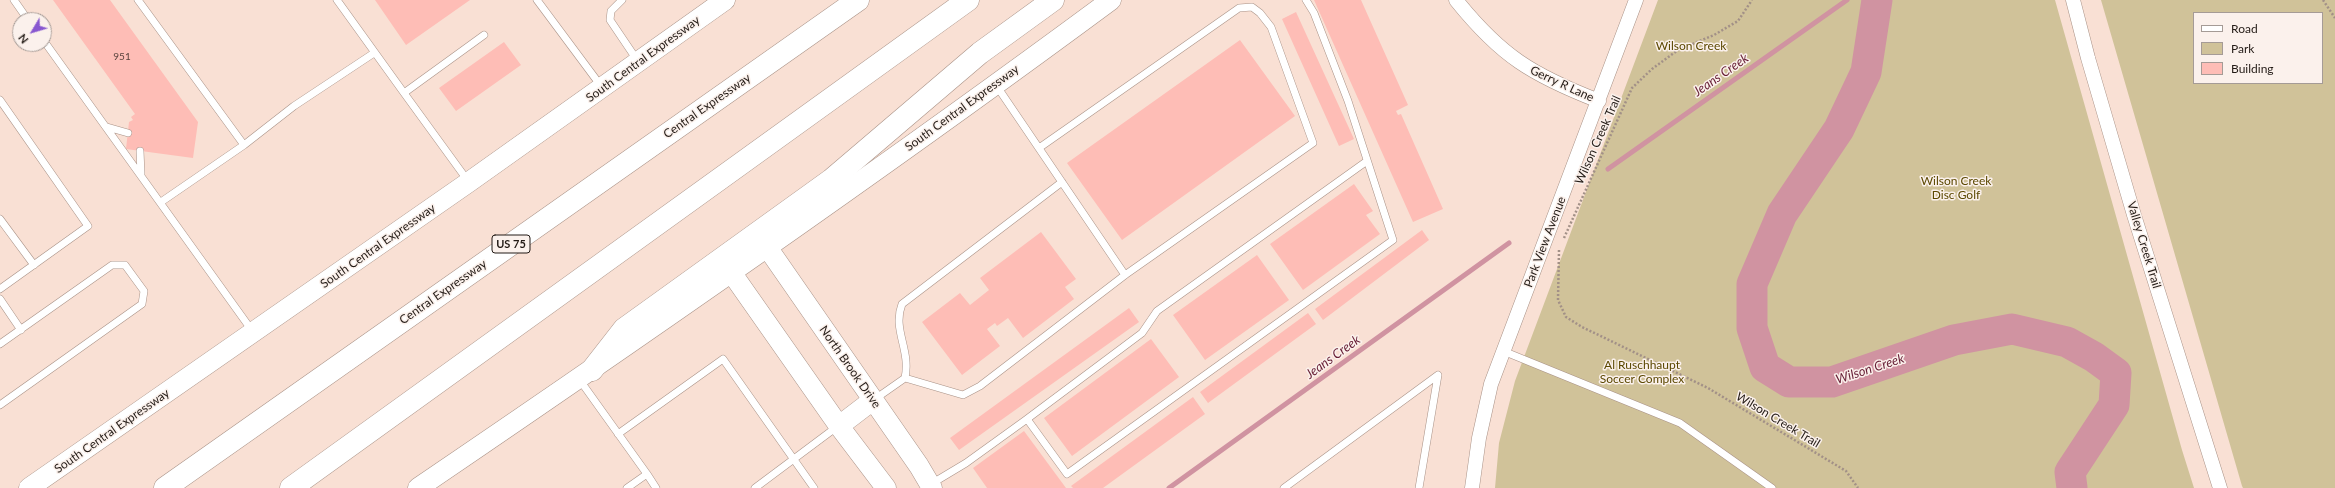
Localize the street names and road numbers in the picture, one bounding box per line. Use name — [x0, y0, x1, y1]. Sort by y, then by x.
street label: South Central Expressway — [583, 13, 703, 105]
street label: South Central Expressway — [902, 62, 1022, 154]
street label: Gerry R Lane — [1528, 63, 1596, 105]
street label: Central Expressway — [661, 71, 753, 141]
street label: Wilson Creek Trail — [1572, 93, 1624, 187]
street label: Park View Avenue — [1521, 195, 1569, 289]
street label: Valley Creek Trail — [2124, 200, 2164, 290]
street label: South Central Expressway — [318, 201, 438, 291]
road number: US 75 — [492, 235, 530, 253]
street label: Central Expressway — [397, 257, 489, 327]
street label: North Brook Drive — [816, 323, 884, 411]
street label: South Central Expressway — [52, 386, 172, 476]
street label: Wilson Creek Trail — [1733, 389, 1823, 451]

